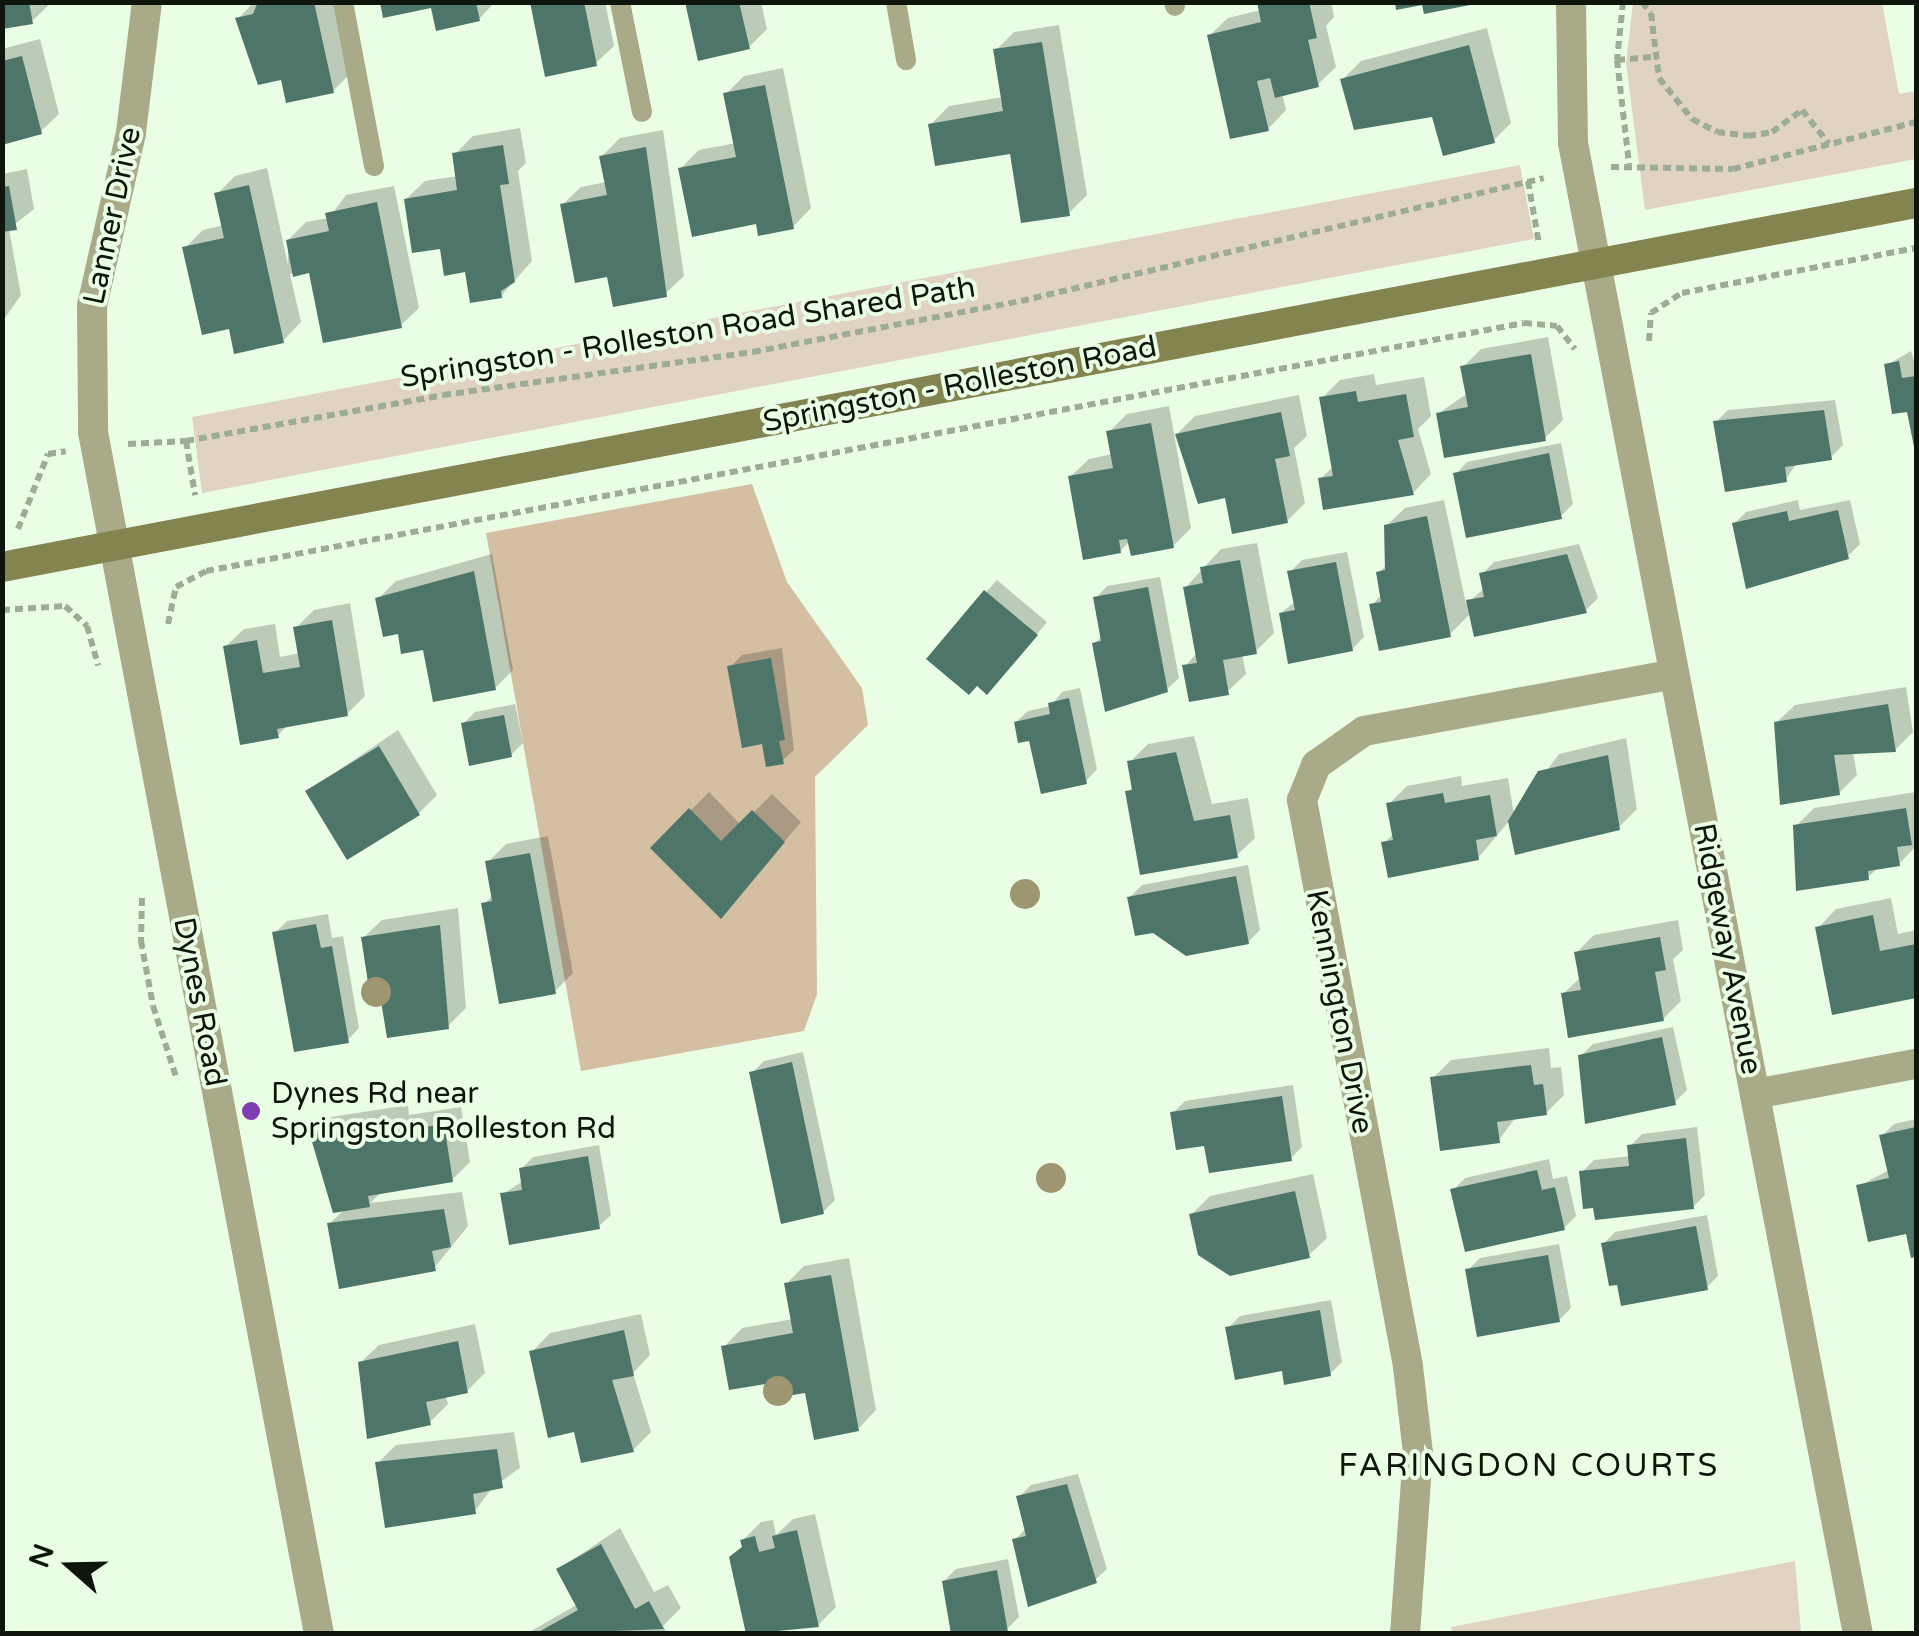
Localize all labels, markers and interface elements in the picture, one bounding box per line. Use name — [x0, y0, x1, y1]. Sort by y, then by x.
street label: Lanner Drive — [77, 124, 149, 308]
street label: Springston - Rolleston Road Shared Path — [398, 270, 978, 396]
street label: Springston - Rolleston Road — [760, 329, 1160, 441]
street label: Ridgeway Avenue — [1685, 820, 1769, 1078]
street label: Kennington Drive — [1298, 887, 1380, 1137]
street label: Dynes Road — [165, 914, 233, 1090]
place label: Dynes Rd near Springston Rolleston Rd — [271, 1076, 616, 1146]
marker: Dynes Rd near Springston Rolleston Rd — [240, 1100, 262, 1122]
district label: FARINGDON COURTS — [1338, 1447, 1720, 1485]
north arrow — [20, 1516, 120, 1616]
text: N — [22, 1539, 62, 1572]

